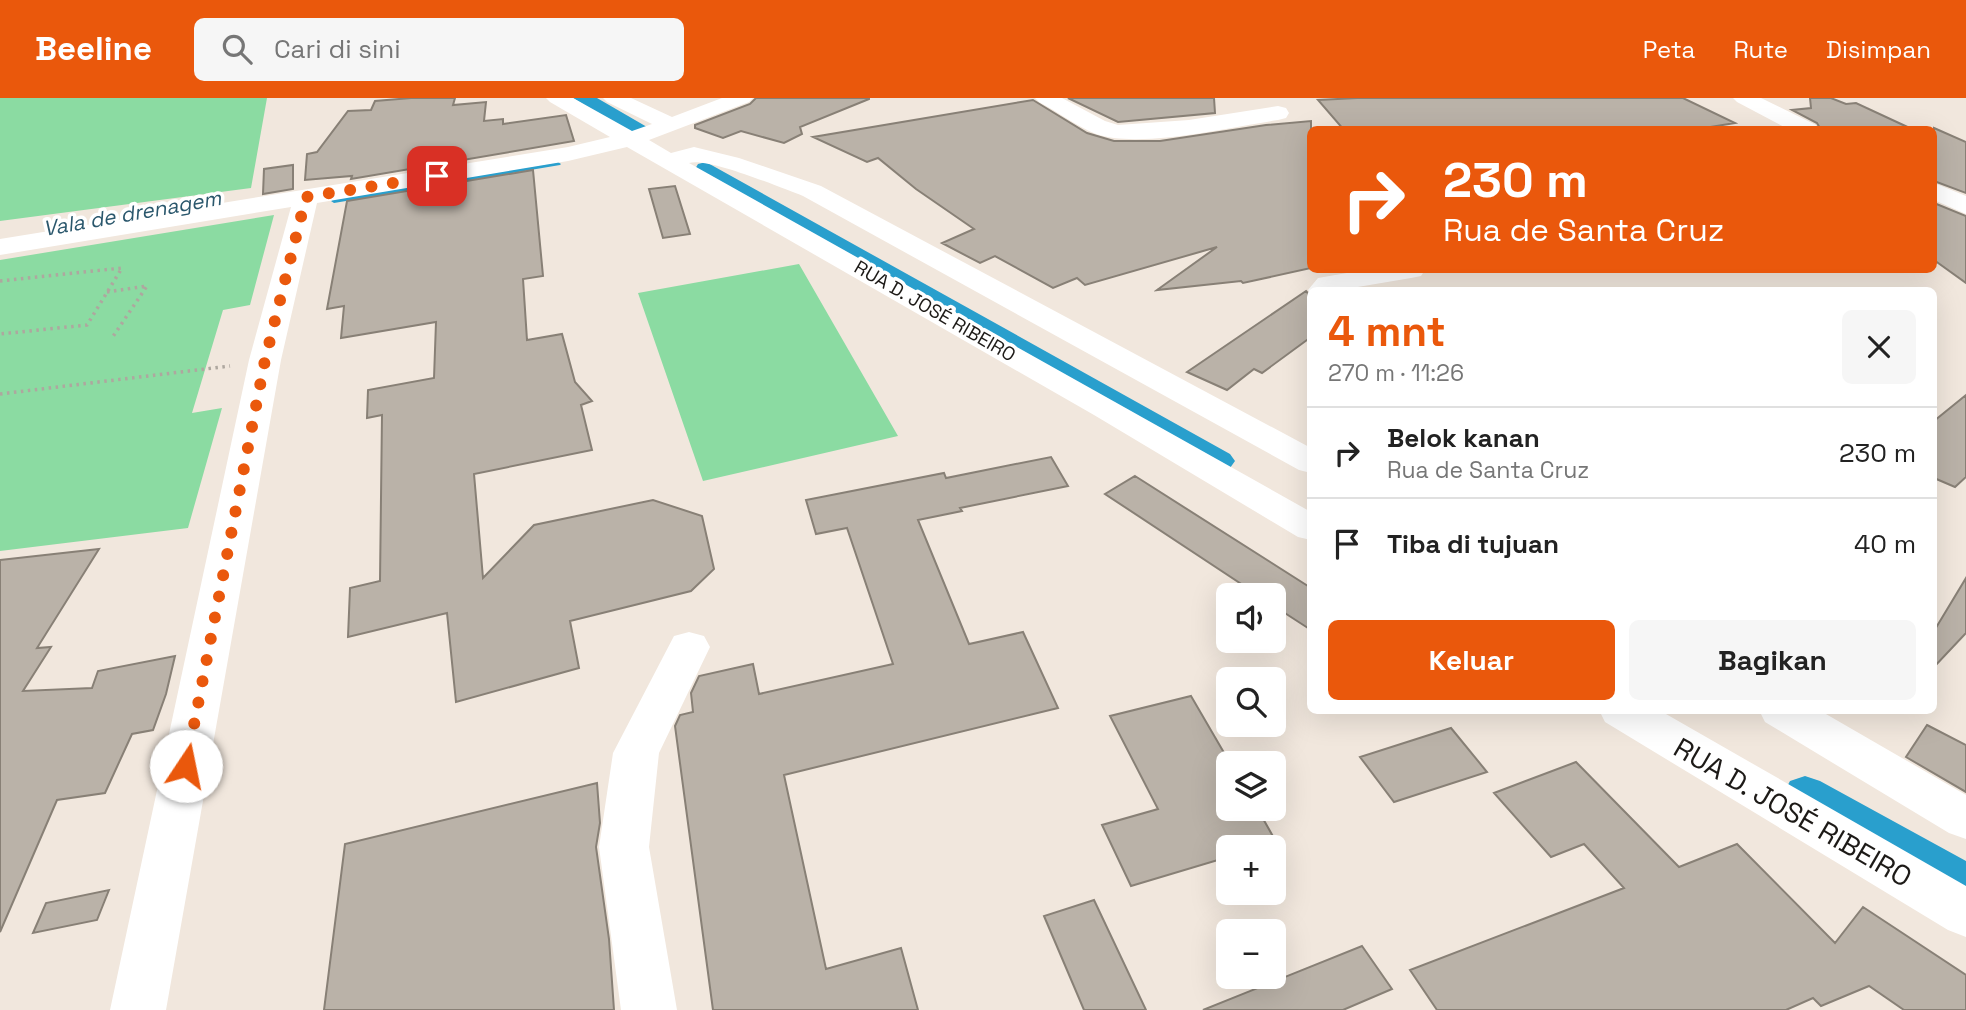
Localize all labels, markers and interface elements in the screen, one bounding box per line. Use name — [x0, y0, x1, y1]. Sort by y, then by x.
search box — [194, 18, 684, 81]
text: Beeline — [35, 28, 152, 70]
icon: search — [218, 30, 256, 68]
text: Cari di sini — [274, 32, 401, 66]
text: Peta — [1643, 34, 1695, 65]
text: Rute — [1733, 34, 1788, 65]
text: Disimpan — [1826, 34, 1931, 65]
pin — [407, 146, 467, 206]
text: 230 m — [1443, 149, 1588, 211]
icon: right — [1328, 154, 1419, 245]
icon: arrive — [418, 157, 456, 195]
water label: Vala de drenagem — [41, 184, 224, 242]
text: Rua de Santa Cruz — [1443, 210, 1724, 250]
street label: RUA D. JOSÉ RIBEIRO — [850, 255, 1020, 367]
text: 4 mnt — [1328, 305, 1446, 358]
button: close — [1842, 310, 1916, 384]
text: 270 m · 11:26 — [1328, 358, 1464, 388]
text: Belok kanan — [1387, 421, 1540, 455]
icon: right — [1328, 434, 1366, 472]
text: 230 m — [1839, 436, 1916, 470]
text: Rua de Santa Cruz — [1387, 455, 1589, 485]
icon: arrive — [1328, 525, 1366, 563]
text: Tiba di tujuan — [1387, 527, 1559, 561]
text: 40 m — [1854, 527, 1916, 561]
map controls — [1216, 583, 1286, 989]
button: sound — [1216, 583, 1286, 653]
button: Keluar — [1328, 620, 1615, 700]
button: Bagikan — [1629, 620, 1916, 700]
button: search — [1216, 667, 1286, 737]
position arrow — [149, 729, 223, 803]
street label: RUA D. JOSÉ RIBEIRO — [1668, 729, 1918, 895]
button: layers — [1216, 751, 1286, 821]
button: + — [1216, 835, 1286, 905]
button: − — [1216, 919, 1286, 989]

